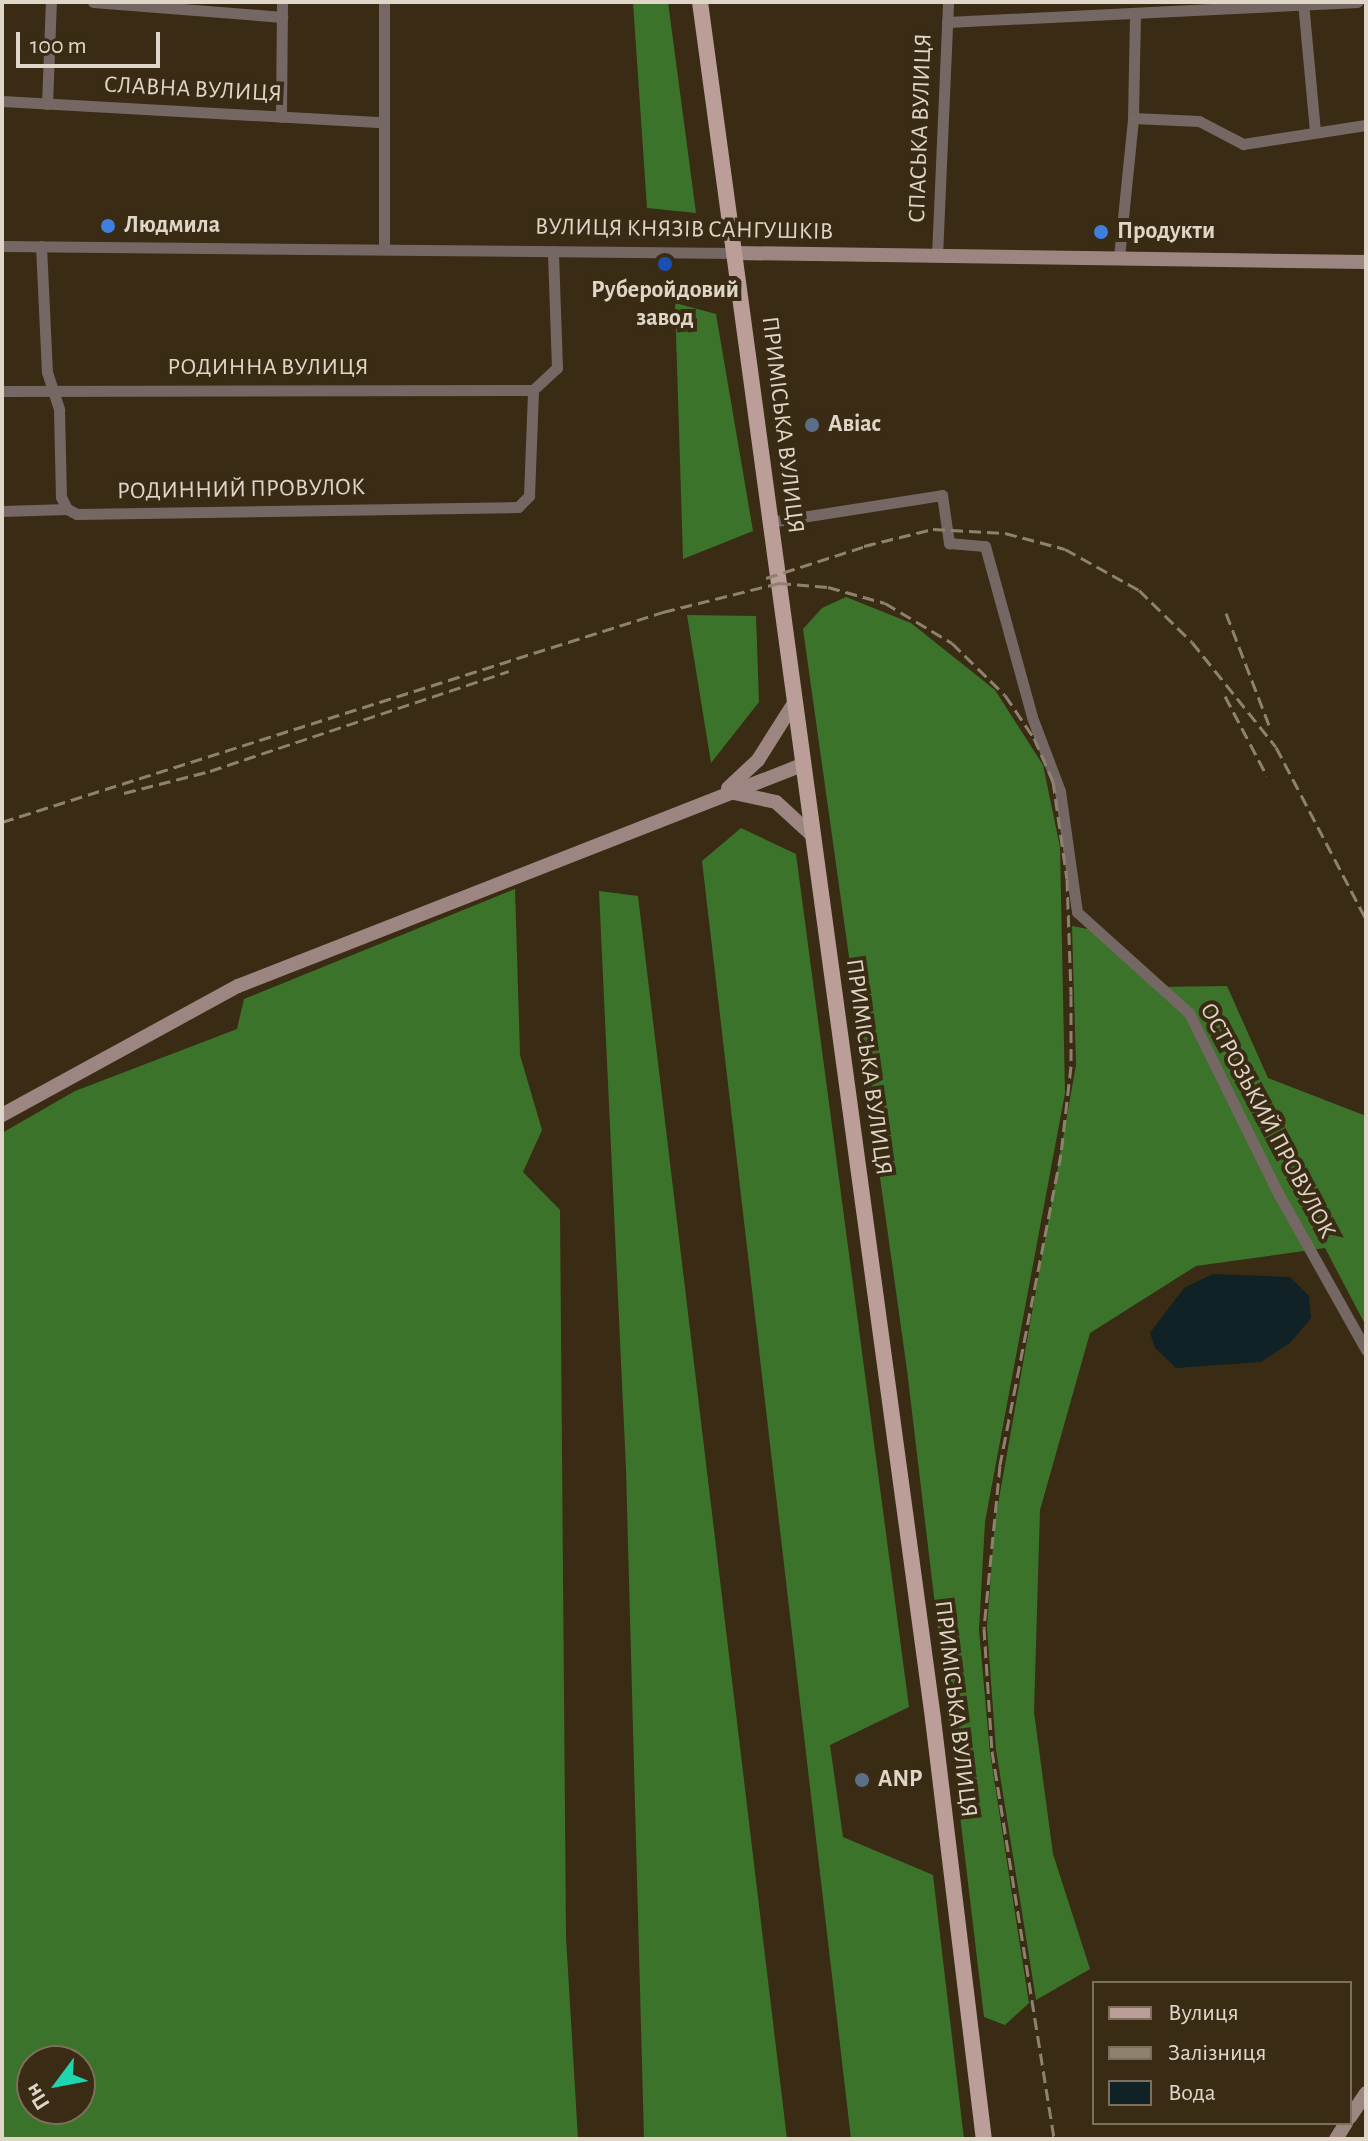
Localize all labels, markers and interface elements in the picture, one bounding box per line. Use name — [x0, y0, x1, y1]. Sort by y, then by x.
scale bar — [20, 16, 164, 66]
street label: СПАСЬКА ВУЛИЦЯ — [903, 33, 939, 223]
text: 100 m — [30, 34, 87, 58]
street label: СЛАВНА ВУЛИЦЯ — [103, 71, 283, 109]
place label: Людмила — [124, 212, 220, 240]
street label: ВУЛИЦЯ КНЯЗІВ САНГУШКІВ — [535, 213, 833, 247]
marker: Людмила — [99, 217, 117, 235]
place label: Продукти — [1117, 218, 1215, 246]
marker: Продукти — [1092, 223, 1110, 241]
marker: Руберойдовий завод — [656, 255, 674, 273]
place label: Руберойдовий завод — [591, 277, 739, 333]
street label: ПРИМІСЬКА ВУЛИЦЯ — [754, 315, 810, 535]
street label: РОДИННА ВУЛИЦЯ — [167, 354, 369, 382]
place label: Авіас — [828, 411, 881, 439]
marker: Авіас — [803, 416, 821, 434]
street label: РОДИННИЙ ПРОВУЛОК — [117, 473, 365, 507]
street label: ПРИМІСЬКА ВУЛИЦЯ — [839, 957, 897, 1177]
street label: ОСТРОЗЬКИЙ ПРОВУЛОК — [1193, 998, 1341, 1244]
street label: ПРИМІСЬКА ВУЛИЦЯ — [927, 1599, 983, 1819]
place label: ANP — [878, 1766, 922, 1794]
marker: ANP — [853, 1771, 871, 1789]
legend — [1092, 1981, 1352, 2125]
text: Вулиця — [1168, 2001, 1239, 2025]
text: Залізниця — [1168, 2041, 1266, 2065]
north arrow — [16, 2045, 96, 2125]
text: Пн — [21, 2079, 54, 2114]
text: Вода — [1168, 2081, 1216, 2105]

